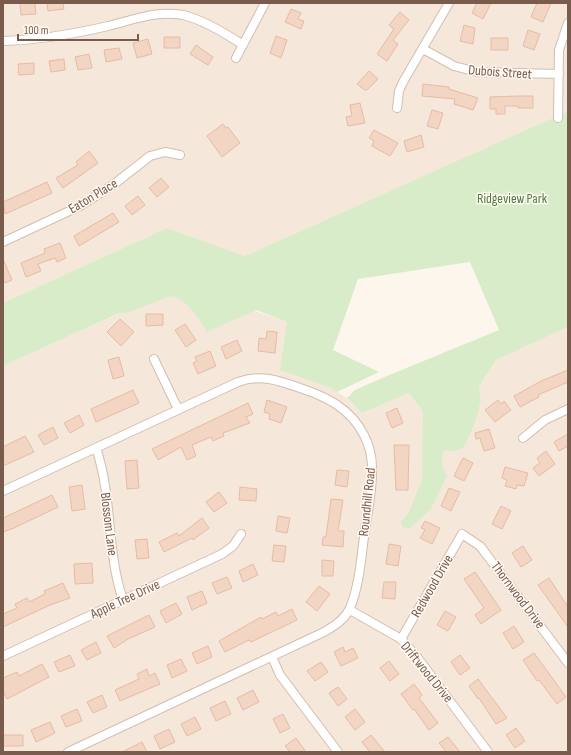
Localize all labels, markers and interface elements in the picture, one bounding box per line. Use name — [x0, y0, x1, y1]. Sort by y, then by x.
scale bar — [18, 16, 138, 42]
text: 100 m — [24, 23, 49, 38]
street label: Dubois Street — [468, 61, 532, 83]
street label: Eaton Place — [65, 175, 121, 217]
park label: Ridgeview Park — [477, 190, 548, 207]
street label: Roundhill Road — [355, 467, 379, 537]
street label: Blossom Lane — [97, 491, 121, 557]
street label: Redwood Drive — [407, 552, 457, 620]
street label: Thornwood Drive — [487, 558, 549, 632]
street label: Apple Tree Drive — [87, 576, 162, 623]
street label: Driftwood Drive — [397, 638, 457, 706]

